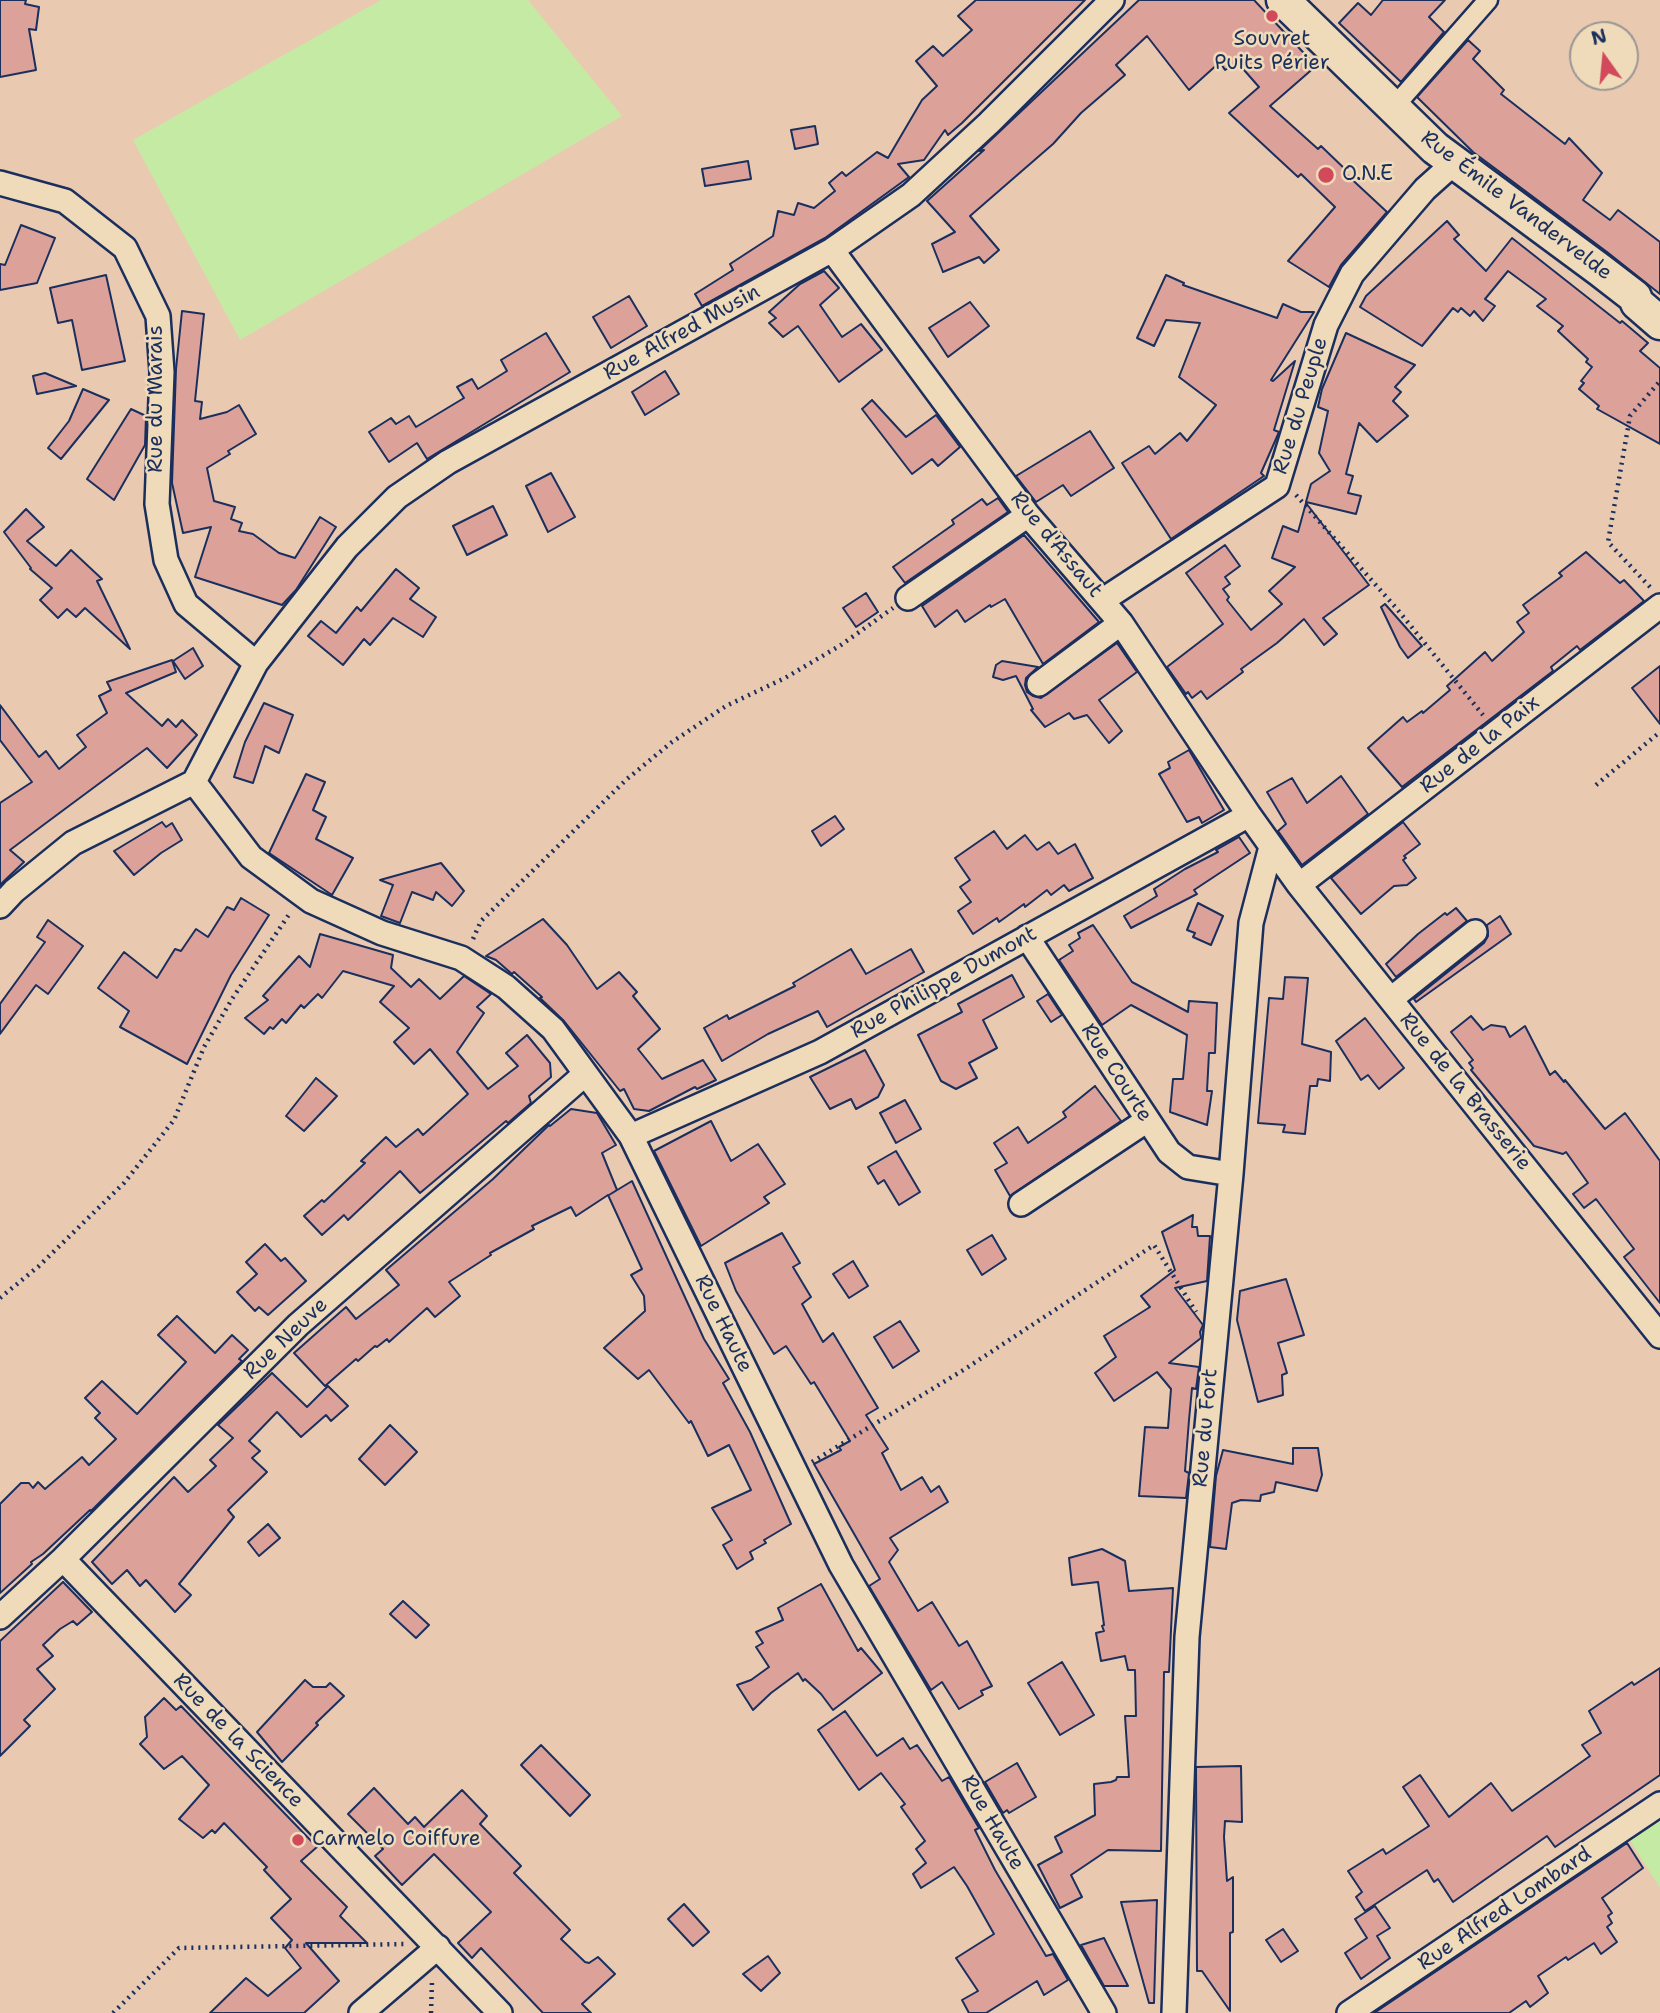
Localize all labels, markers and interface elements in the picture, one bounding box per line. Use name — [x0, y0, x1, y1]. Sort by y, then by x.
marker: Souvret Puits Périer — [1264, 8, 1280, 24]
north arrow — [1569, 21, 1639, 91]
text: N — [1588, 23, 1609, 51]
place label: Souvret Puits Périer — [1214, 27, 1330, 77]
street label: Rue Émile Vandervelde — [1415, 126, 1617, 286]
place label: O.N.E — [1342, 162, 1393, 188]
marker: O.N.E — [1316, 165, 1336, 185]
street label: Rue Alfred Musin — [599, 280, 765, 386]
street label: Rue du Marais — [144, 325, 170, 473]
street label: Rue du Peuple — [1268, 334, 1334, 478]
street label: Rue d'Assaut — [1004, 487, 1108, 603]
street label: Rue de la Paix — [1415, 691, 1545, 799]
street label: Rue Philippe Dumont — [847, 921, 1041, 1045]
street label: Rue de la Brasserie — [1394, 1008, 1536, 1176]
street label: Rue Courte — [1075, 1019, 1157, 1127]
street label: Rue Haute — [689, 1271, 757, 1377]
street label: Rue Neuve — [239, 1293, 333, 1385]
street label: Rue du Fort — [1188, 1368, 1224, 1488]
street label: Rue de la Science — [167, 1669, 309, 1813]
street label: Rue Haute — [955, 1771, 1029, 1875]
place label: Carmelo Coiffure — [312, 1827, 481, 1853]
marker: Carmelo Coiffure — [290, 1832, 306, 1848]
street label: Rue Alfred Lombard — [1413, 1842, 1597, 1976]

